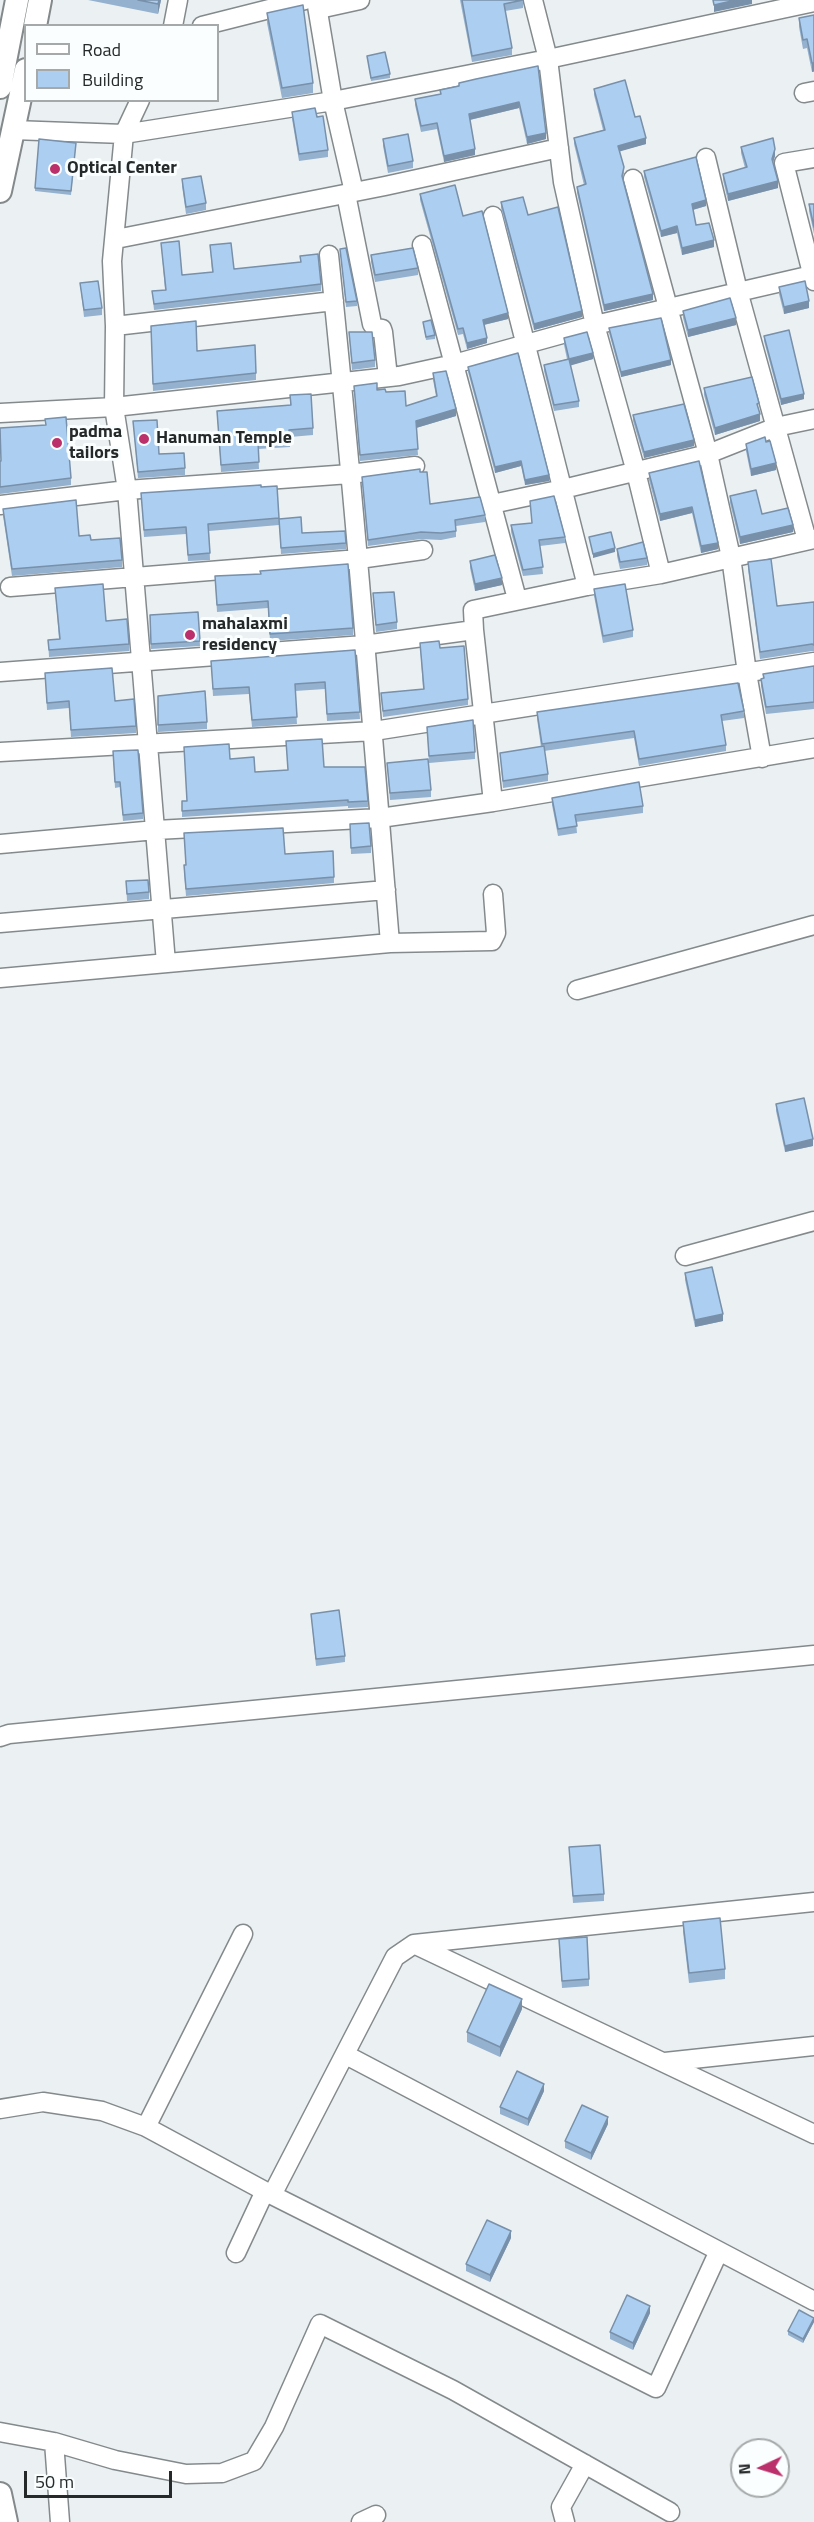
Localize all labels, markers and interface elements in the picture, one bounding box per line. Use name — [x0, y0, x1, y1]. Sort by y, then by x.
legend — [24, 24, 219, 102]
text: Road — [82, 36, 121, 63]
text: Building — [82, 66, 143, 93]
place label: Optical Center — [67, 158, 177, 180]
marker: Optical Center — [48, 162, 62, 176]
place label: padma tailors — [69, 422, 122, 464]
place label: Hanuman Temple — [156, 428, 292, 450]
marker: Hanuman Temple — [137, 432, 151, 446]
marker: padma tailors — [50, 436, 64, 450]
place label: mahalaxmi residency — [202, 614, 288, 656]
marker: mahalaxmi residency — [183, 628, 197, 642]
north arrow — [730, 2438, 790, 2498]
scale bar — [27, 2459, 176, 2497]
text: N — [732, 2463, 756, 2475]
text: 50 m — [35, 2468, 74, 2495]

